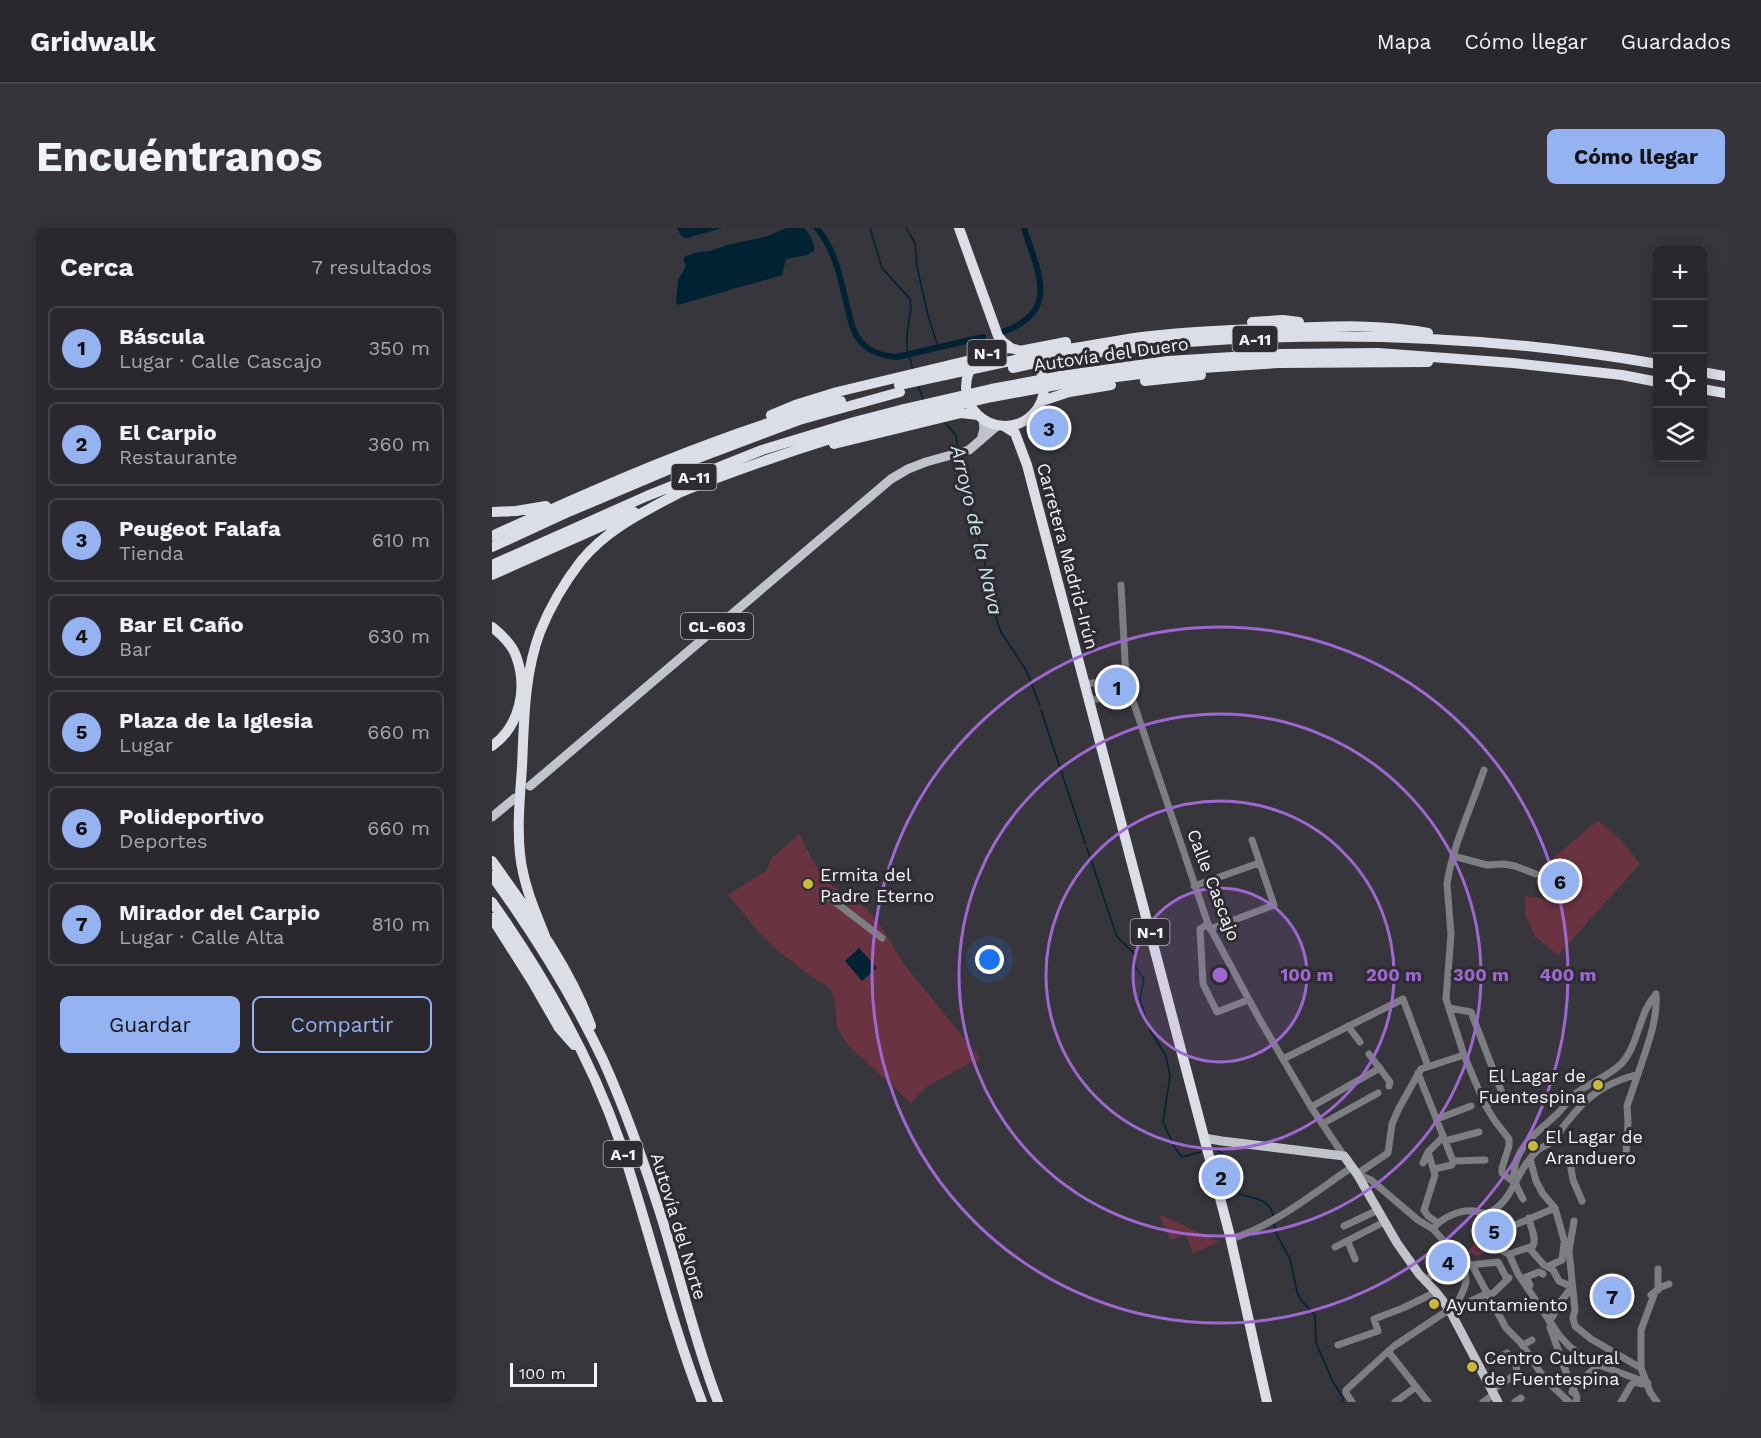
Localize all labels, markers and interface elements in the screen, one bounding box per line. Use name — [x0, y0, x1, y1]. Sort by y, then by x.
text: Gridwalk — [30, 25, 156, 58]
text: Mapa — [1377, 29, 1431, 54]
text: Cómo llegar — [1464, 29, 1588, 54]
text: Guardados — [1621, 29, 1731, 54]
button: Cómo llegar — [1547, 129, 1725, 184]
text: Encuéntranos — [36, 132, 323, 181]
map controls — [1653, 246, 1707, 462]
button: + — [1653, 246, 1707, 300]
text: Cerca — [60, 252, 134, 282]
text: 7 resultados — [312, 255, 432, 279]
button: − — [1653, 300, 1707, 354]
text: Báscula — [119, 324, 205, 349]
road number: A-11 — [1232, 326, 1278, 352]
street label: Autovía del Duero — [1032, 333, 1190, 375]
text: 1 — [77, 336, 86, 360]
text: 350 m — [368, 336, 430, 360]
road number: N-1 — [968, 340, 1006, 366]
text: Lugar · Calle Cascajo — [119, 349, 322, 373]
button: locate — [1653, 354, 1707, 408]
pin: 3 — [1030, 406, 1068, 450]
button: layers — [1653, 408, 1707, 462]
text: El Carpio — [119, 420, 217, 445]
text: 2 — [76, 432, 87, 456]
text: 360 m — [368, 432, 430, 456]
water label: Arroyo de la Nava — [946, 442, 1008, 617]
text: Restaurante — [119, 445, 237, 469]
street label: Carretera Madrid-Irún — [1033, 460, 1103, 652]
road number: A-11 — [672, 464, 716, 490]
text: Peugeot Falafa — [119, 516, 281, 541]
text: 3 — [76, 528, 87, 552]
text: 610 m — [372, 528, 430, 552]
text: Tienda — [119, 541, 184, 565]
text: Bar El Caño — [119, 612, 244, 637]
road number: CL-603 — [681, 613, 753, 639]
text: 4 — [75, 624, 88, 648]
text: 630 m — [368, 624, 430, 648]
text: Bar — [119, 637, 152, 661]
pin: 1 — [1098, 664, 1136, 710]
text: Plaza de la Iglesia — [119, 708, 313, 733]
text: 5 — [76, 720, 87, 744]
text: 660 m — [367, 720, 430, 744]
text: Lugar — [119, 733, 173, 757]
text: Polideportivo — [119, 804, 264, 829]
text: 6 — [75, 816, 88, 840]
text: 660 m — [367, 816, 430, 840]
street label: Calle Cascajo — [1183, 826, 1245, 944]
text: Deportes — [119, 829, 208, 853]
pin: 6 — [1540, 858, 1580, 904]
place label: Ermita del Padre Eterno — [820, 864, 934, 906]
marker: Ermita del Padre Eterno — [801, 877, 815, 891]
text: Mirador del Carpio — [119, 900, 320, 925]
text: 7 — [75, 912, 88, 936]
text: 810 m — [372, 912, 430, 936]
road number: N-1 — [1130, 919, 1170, 945]
text: Lugar · Calle Alta — [119, 925, 284, 949]
your location — [975, 945, 1004, 974]
text: 100 m — [1280, 964, 1334, 985]
text: 200 m — [1366, 964, 1422, 985]
text: 300 m — [1453, 964, 1509, 985]
text: 400 m — [1540, 964, 1596, 985]
centre of rings — [1210, 965, 1230, 985]
button: Guardar — [60, 996, 240, 1053]
button: Compartir — [252, 996, 432, 1053]
place label: El Lagar de Fuentespina — [1478, 1065, 1586, 1107]
marker: El Lagar de Fuentespina — [1591, 1078, 1605, 1092]
place label: El Lagar de Aranduero — [1545, 1126, 1643, 1168]
marker: El Lagar de Aranduero — [1526, 1139, 1540, 1153]
road number: A-1 — [604, 1141, 642, 1167]
street label: Autovía del Norte — [647, 1150, 711, 1302]
pin: 2 — [1202, 1154, 1240, 1200]
pin: 5 — [1474, 1208, 1514, 1254]
pin: 4 — [1428, 1240, 1468, 1284]
pin: 7 — [1592, 1274, 1632, 1318]
place label: Ayuntamiento — [1446, 1294, 1568, 1315]
marker: Ayuntamiento — [1427, 1297, 1441, 1311]
place label: Centro Cultural de Fuentespina — [1484, 1347, 1620, 1389]
scale bar — [510, 1360, 597, 1388]
marker: Centro Cultural de Fuentespina — [1465, 1360, 1479, 1374]
text: 100 m — [519, 1364, 566, 1383]

